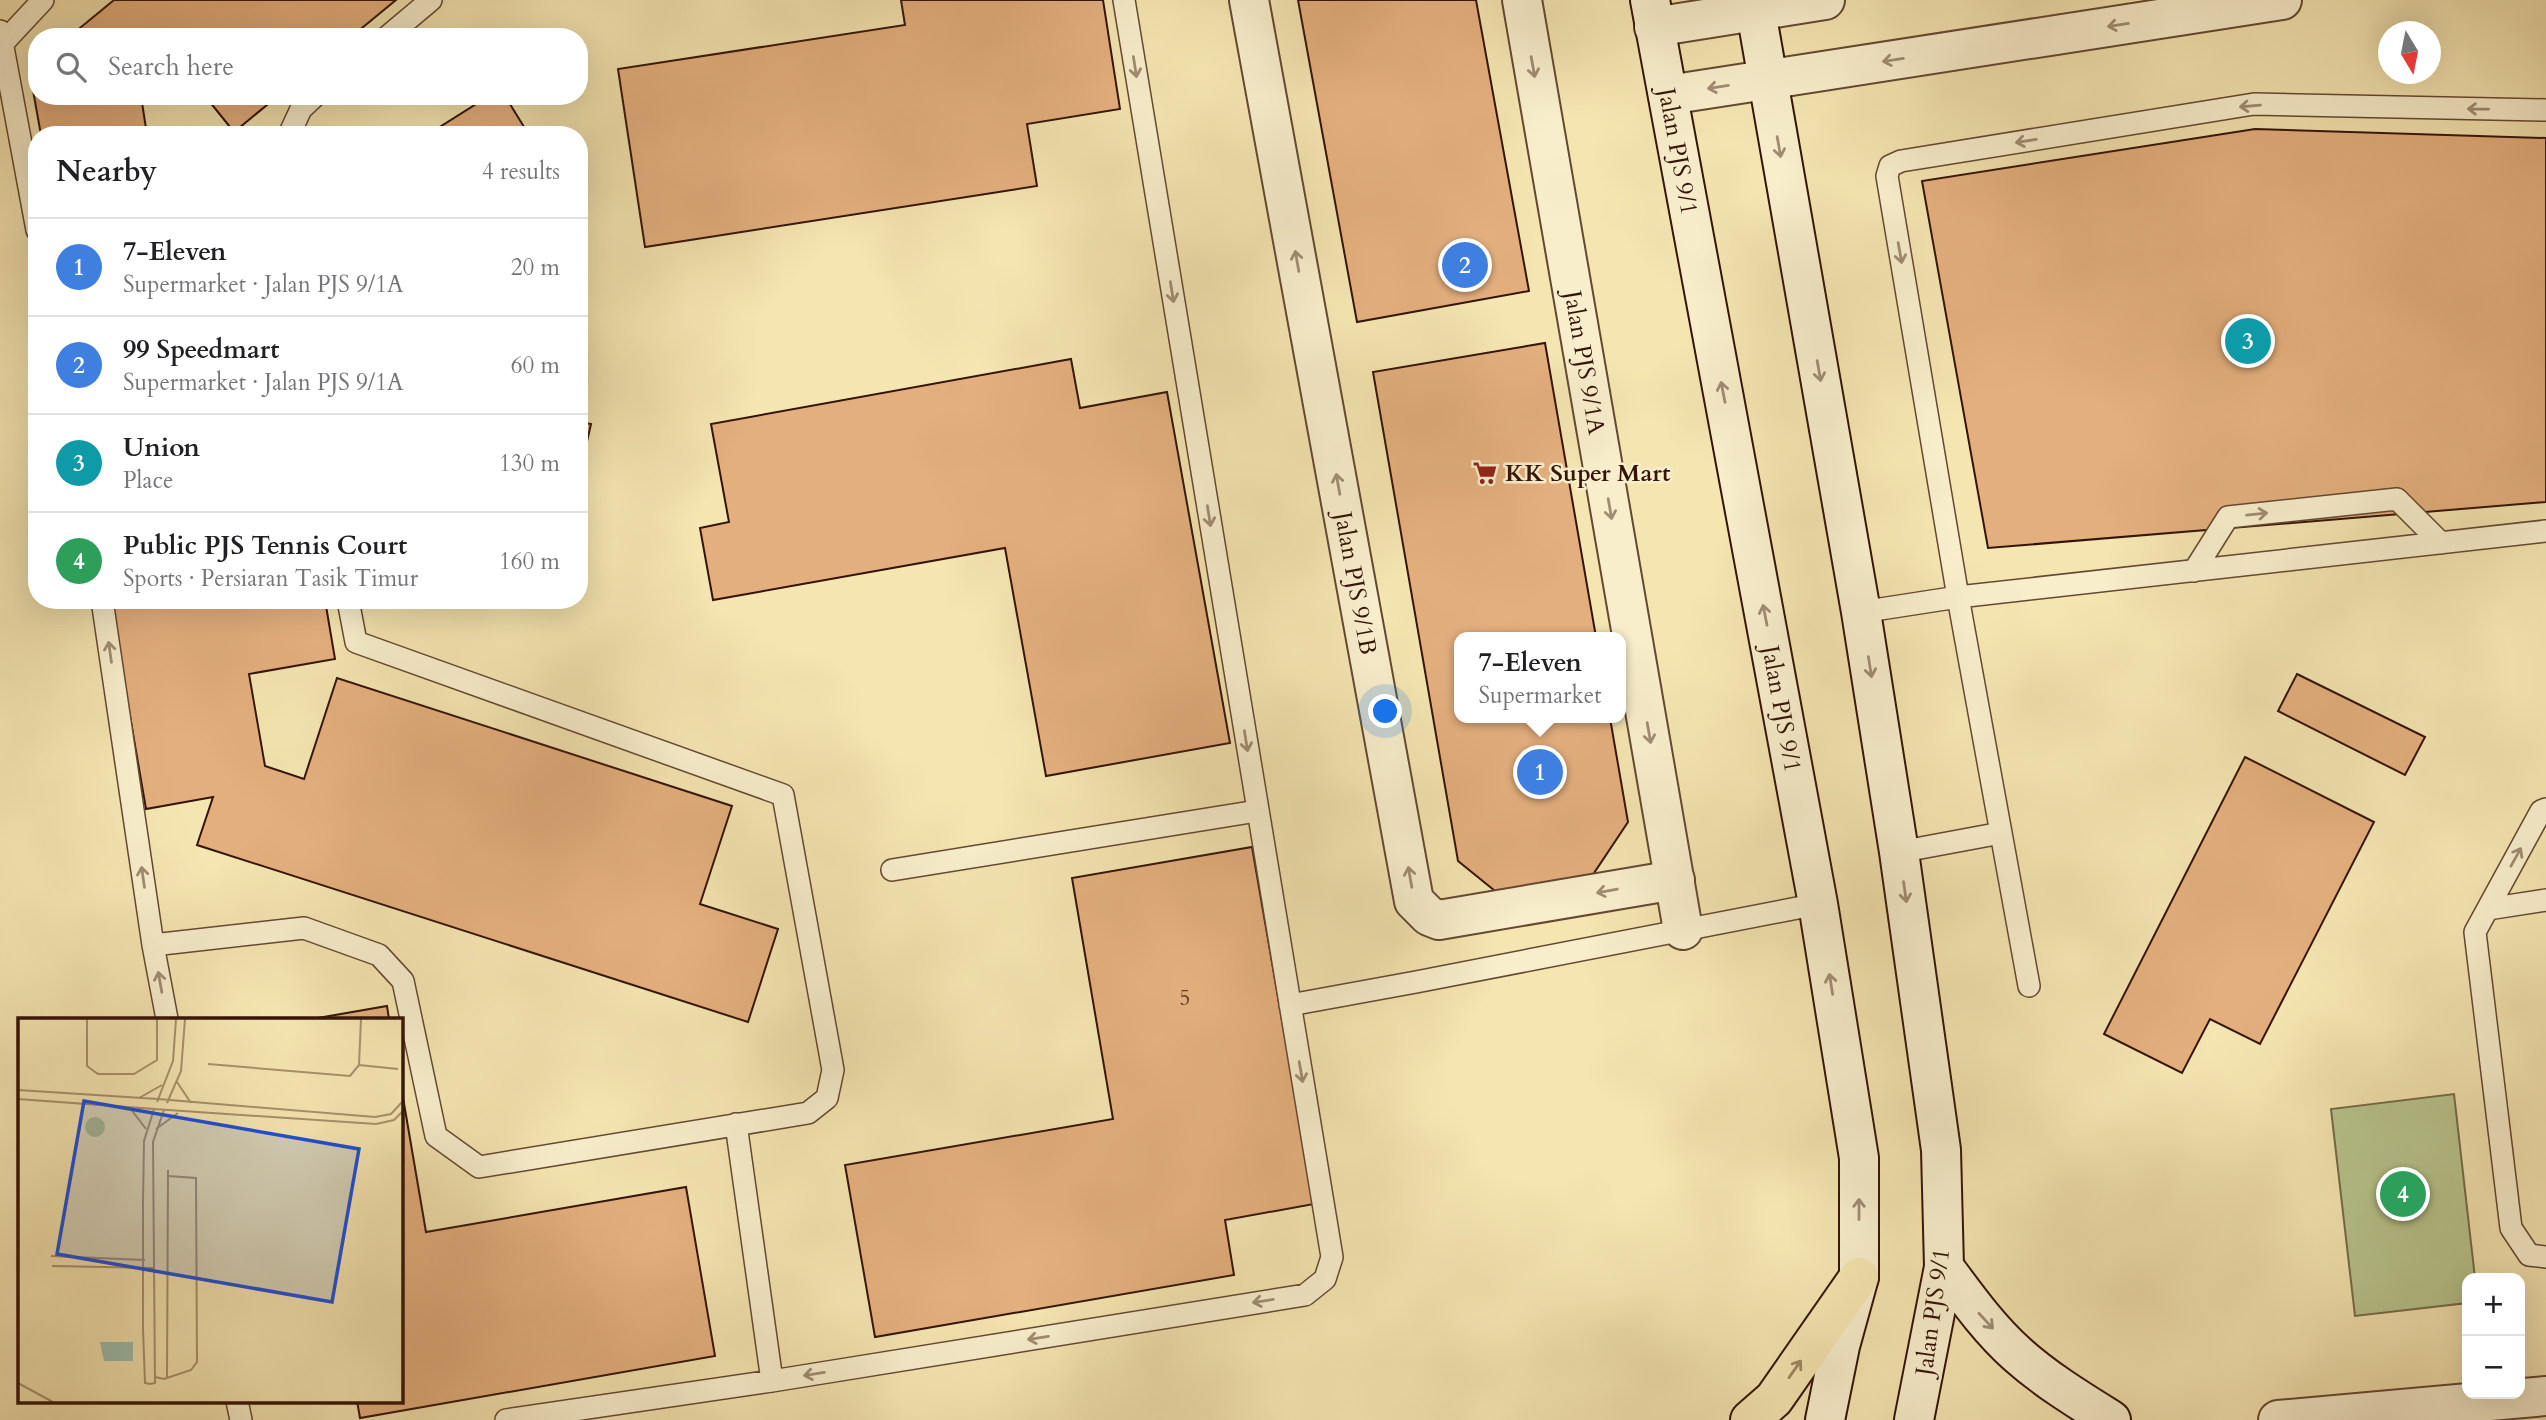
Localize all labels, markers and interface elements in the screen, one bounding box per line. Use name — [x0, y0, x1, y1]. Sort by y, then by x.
one-way arrow — [2107, 19, 2130, 32]
north arrow — [2378, 21, 2441, 84]
search box — [28, 28, 588, 105]
icon: search — [52, 48, 90, 86]
text: Search here — [108, 49, 234, 84]
one-way arrow — [1882, 54, 1905, 67]
one-way arrow — [1129, 55, 1142, 78]
one-way arrow — [1527, 55, 1541, 78]
one-way arrow — [1707, 81, 1730, 94]
street label: Jalan PJS 9/1 — [1650, 82, 1706, 217]
one-way arrow — [2240, 99, 2262, 112]
one-way arrow — [2467, 102, 2490, 116]
one-way arrow — [1773, 135, 1786, 158]
one-way arrow — [2015, 135, 2038, 148]
text: Nearby — [56, 151, 157, 192]
text: 4 results — [482, 156, 560, 187]
text: 7-Eleven — [123, 234, 227, 269]
pin: 2 — [1442, 239, 1488, 291]
one-way arrow — [1894, 241, 1907, 264]
one-way arrow — [1290, 250, 1303, 272]
text: 1 — [73, 252, 85, 283]
text: 20 m — [511, 252, 560, 283]
text: Supermarket · Jalan PJS 9/1A — [123, 269, 403, 300]
one-way arrow — [1166, 280, 1179, 303]
street label: Jalan PJS 9/1A — [1556, 285, 1614, 438]
pin: 3 — [2225, 315, 2271, 367]
text: 99 Speedmart — [123, 332, 279, 367]
text: 2 — [73, 350, 85, 381]
text: 60 m — [511, 350, 560, 381]
one-way arrow — [1813, 359, 1826, 382]
text: Supermarket · Jalan PJS 9/1A — [123, 367, 403, 398]
one-way arrow — [1716, 381, 1729, 404]
text: Union — [123, 430, 200, 465]
text: 3 — [73, 448, 85, 479]
text: 130 m — [499, 448, 560, 479]
place label: KK Super Mart — [1505, 457, 1671, 490]
supermarket icon: KK Super Mart — [1471, 459, 1499, 487]
text: Place — [123, 465, 173, 496]
one-way arrow — [1331, 473, 1344, 496]
one-way arrow — [1604, 497, 1617, 520]
one-way arrow — [1203, 504, 1216, 527]
street label: Jalan PJS 9/1B — [1326, 506, 1385, 657]
one-way arrow — [2246, 508, 2268, 521]
text: Public PJS Tennis Court — [123, 528, 407, 563]
text: 4 — [73, 546, 85, 577]
text: 160 m — [499, 546, 560, 577]
text: Sports · Persiaran Tasik Timur — [123, 563, 418, 594]
one-way arrow — [1757, 605, 1771, 627]
popup — [1454, 632, 1626, 723]
street label: Jalan PJS 9/1 — [1753, 640, 1810, 775]
one-way arrow — [103, 641, 116, 664]
text: 7-Eleven — [1478, 645, 1582, 680]
one-way arrow — [1864, 655, 1877, 678]
text: Supermarket — [1478, 680, 1602, 711]
your location — [1368, 694, 1402, 728]
one-way arrow — [1643, 721, 1656, 744]
one-way arrow — [1240, 729, 1253, 752]
pin: 1 — [1517, 746, 1563, 798]
one-way arrow — [2509, 848, 2523, 868]
one-way arrow — [136, 866, 149, 889]
one-way arrow — [1403, 866, 1416, 889]
one-way arrow — [1898, 880, 1911, 903]
one-way arrow — [1596, 885, 1619, 898]
one-way arrow — [153, 971, 166, 994]
one-way arrow — [1824, 973, 1837, 996]
house number: 5 — [1180, 984, 1190, 1013]
inset map — [18, 1018, 402, 1402]
one-way arrow — [1295, 1060, 1308, 1083]
pin: 4 — [2380, 1168, 2426, 1220]
one-way arrow — [1852, 1198, 1866, 1221]
street label: Jalan PJS 9/1 — [1907, 1246, 1958, 1381]
map controls — [2462, 1273, 2525, 1399]
button: + — [2462, 1273, 2525, 1336]
one-way arrow — [1252, 1295, 1275, 1308]
one-way arrow — [1978, 1312, 1994, 1330]
one-way arrow — [1027, 1332, 1050, 1345]
button: − — [2462, 1336, 2525, 1399]
one-way arrow — [1788, 1360, 1802, 1379]
one-way arrow — [803, 1368, 826, 1381]

